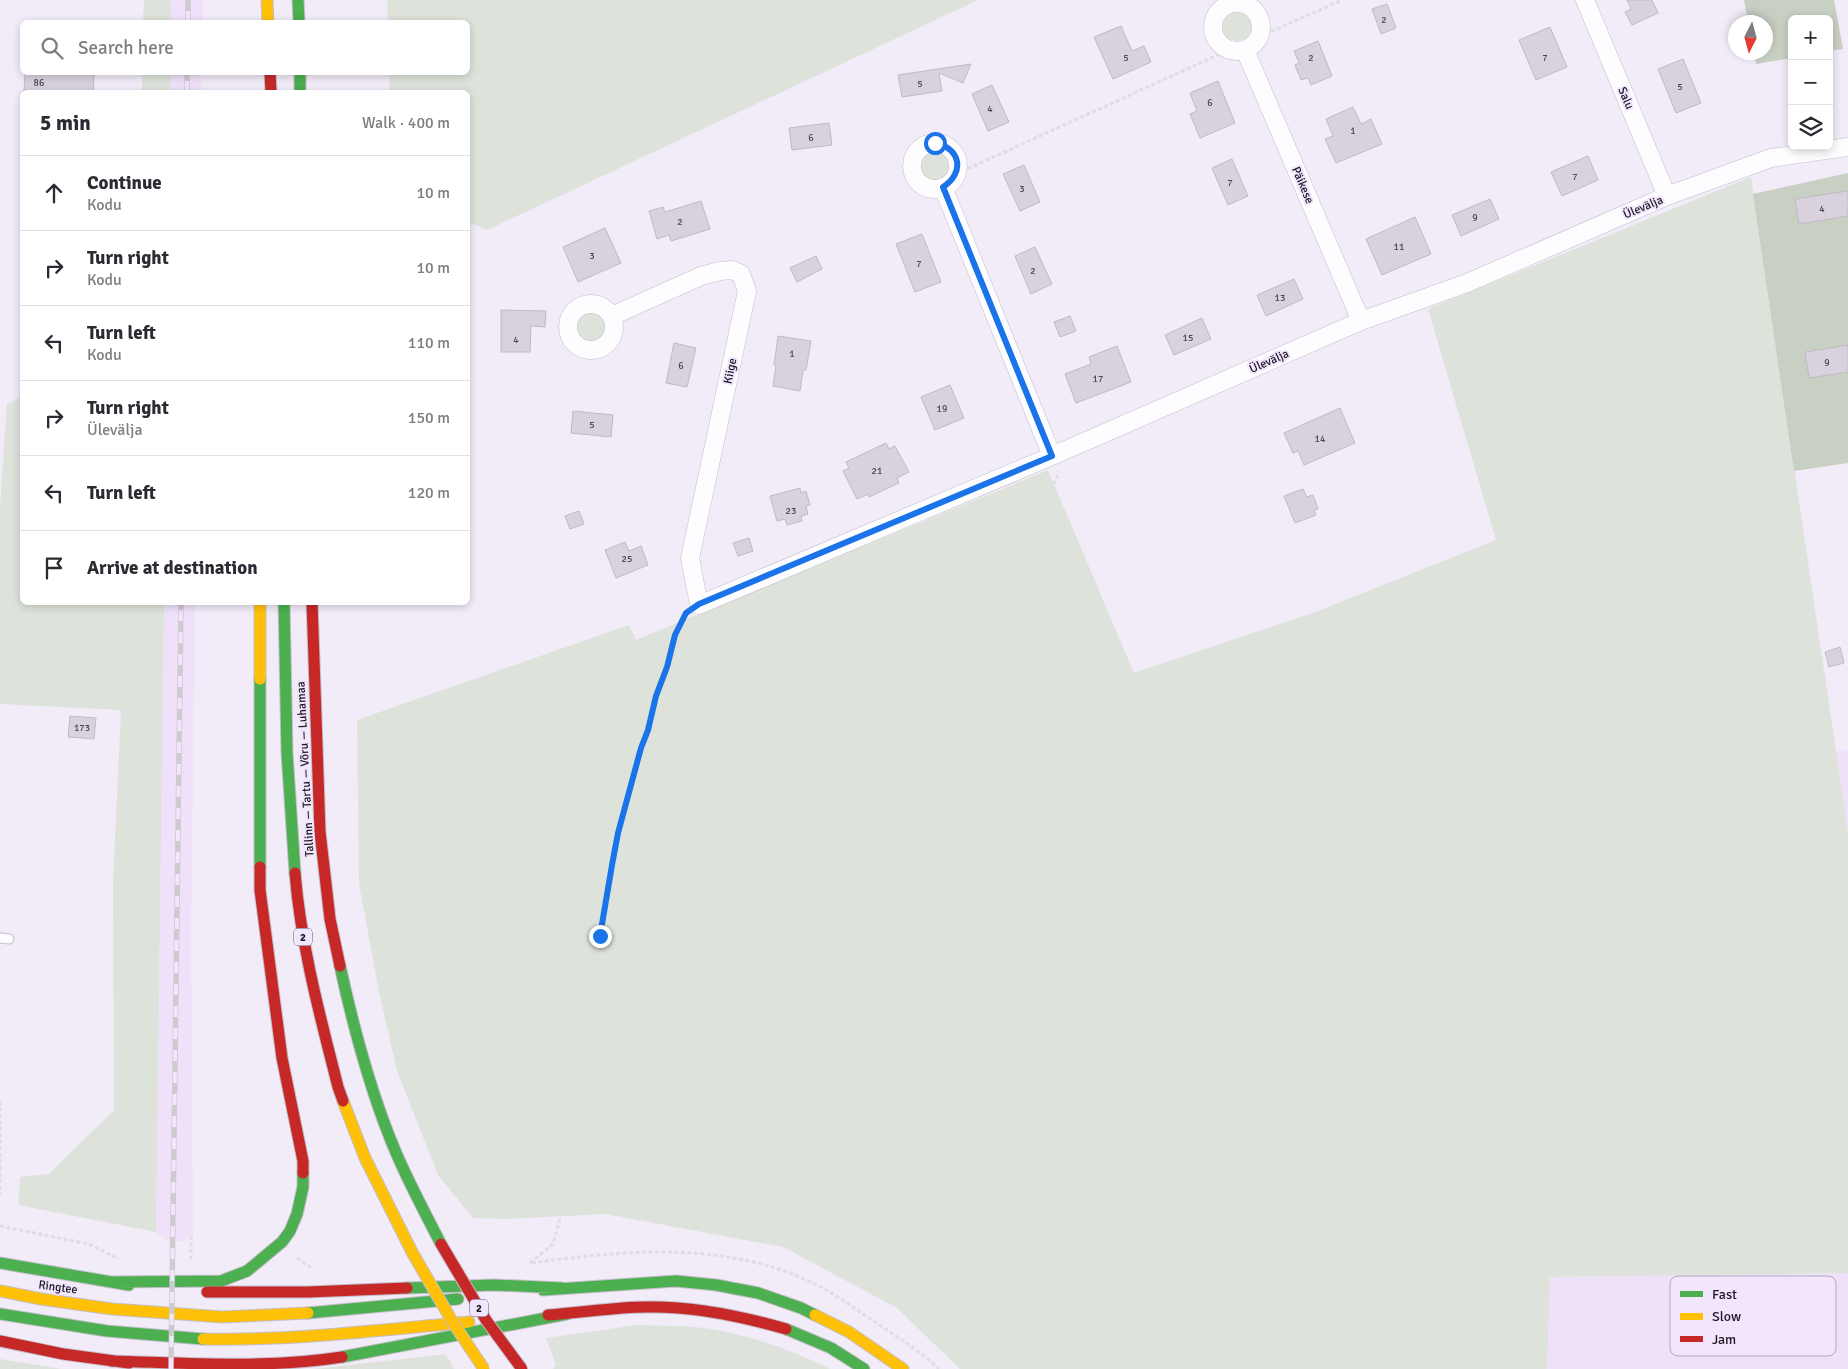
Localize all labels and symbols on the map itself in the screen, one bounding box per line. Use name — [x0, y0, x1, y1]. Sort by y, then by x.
house number: 2 — [1381, 14, 1387, 26]
north arrow — [1728, 15, 1773, 60]
house number: 5 — [1123, 52, 1129, 64]
house number: 2 — [1308, 52, 1314, 64]
house number: 7 — [1542, 52, 1548, 64]
house number: 86 — [34, 77, 44, 89]
house number: 5 — [917, 78, 923, 90]
house number: 5 — [1677, 81, 1683, 93]
street label: Salu — [1614, 85, 1637, 112]
house number: 6 — [1207, 97, 1213, 109]
house number: 4 — [987, 103, 993, 115]
house number: 1 — [1350, 125, 1356, 137]
house number: 6 — [808, 132, 814, 144]
route start — [924, 132, 947, 155]
street label: Päikese — [1288, 164, 1317, 206]
house number: 7 — [1572, 171, 1578, 183]
house number: 7 — [1227, 177, 1233, 189]
house number: 3 — [1019, 183, 1025, 195]
street label: Ülevälja — [1621, 192, 1665, 223]
house number: 4 — [1819, 203, 1825, 215]
house number: 9 — [1472, 212, 1478, 224]
house number: 2 — [677, 216, 683, 228]
house number: 11 — [1394, 241, 1404, 253]
house number: 3 — [589, 250, 595, 262]
house number: 7 — [916, 258, 922, 270]
house number: 2 — [1030, 265, 1036, 277]
house number: 13 — [1275, 292, 1285, 304]
house number: 15 — [1183, 332, 1193, 344]
house number: 4 — [513, 334, 519, 346]
street label: Ülevälja — [1247, 346, 1291, 377]
house number: 1 — [789, 348, 795, 360]
street label: Kiige — [720, 357, 741, 385]
house number: 9 — [1824, 357, 1830, 369]
house number: 6 — [678, 360, 684, 372]
house number: 17 — [1093, 373, 1103, 385]
house number: 19 — [937, 403, 947, 415]
house number: 5 — [589, 419, 595, 431]
house number: 14 — [1315, 433, 1326, 445]
house number: 21 — [872, 465, 882, 477]
house number: 23 — [786, 505, 796, 517]
house number: 25 — [622, 553, 632, 565]
street label: Tallinn — Tartu — Võru — Luhamaa — [293, 681, 318, 857]
house number: 173 — [74, 722, 90, 734]
route end — [589, 925, 612, 948]
road number: 2 — [294, 929, 312, 946]
legend — [1670, 1276, 1836, 1356]
street label: Ringtee — [37, 1277, 79, 1298]
text: Fast — [1712, 1286, 1737, 1303]
road number: 2 — [470, 1300, 488, 1316]
text: Slow — [1712, 1308, 1741, 1325]
text: Jam — [1712, 1331, 1736, 1348]

